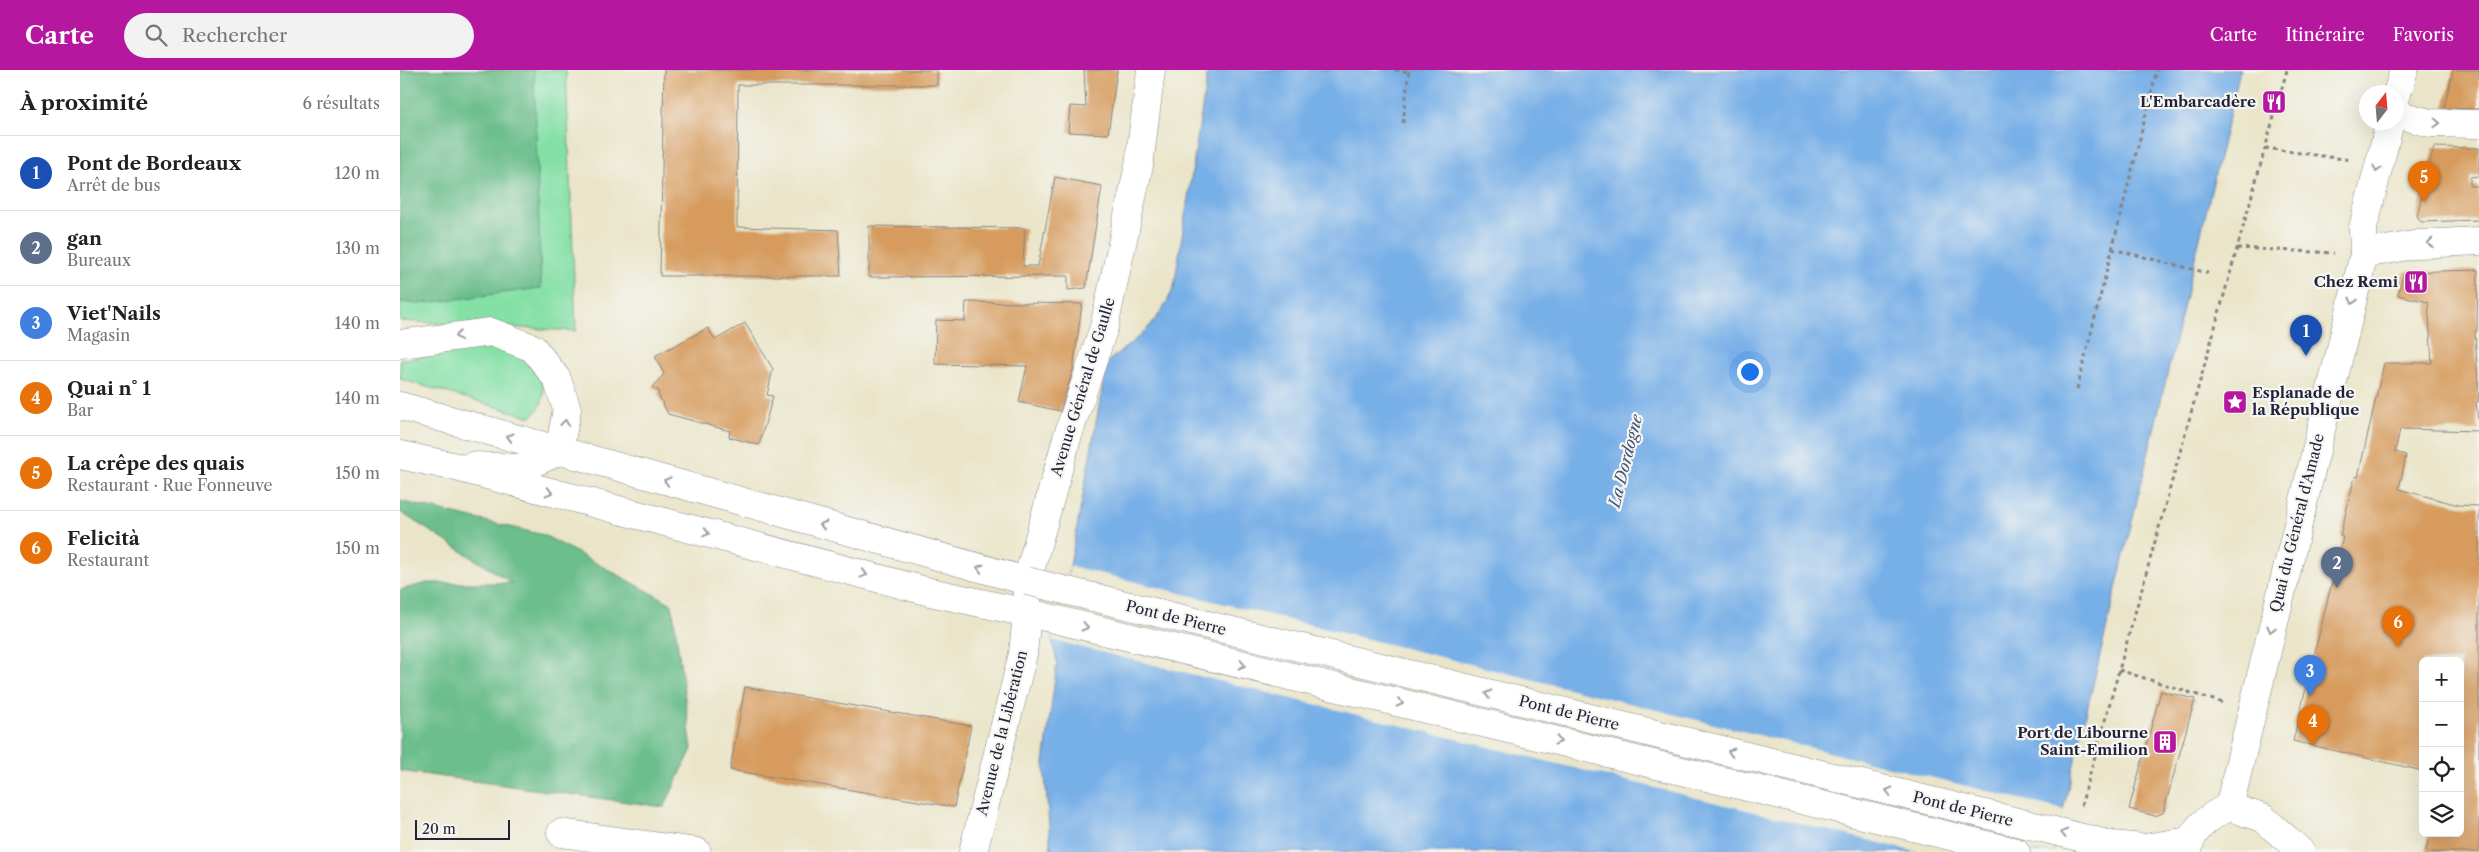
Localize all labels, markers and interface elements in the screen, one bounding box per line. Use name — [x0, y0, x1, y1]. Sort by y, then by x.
search box — [124, 13, 474, 58]
text: Carte — [25, 21, 94, 50]
icon: search — [142, 21, 170, 49]
text: Rechercher — [182, 24, 287, 47]
text: Carte — [2210, 24, 2257, 46]
text: Itinéraire — [2285, 24, 2365, 46]
text: Favoris — [2393, 24, 2454, 46]
north arrow — [2359, 85, 2404, 130]
restaurant icon: L'Embarcadère — [2261, 89, 2287, 115]
text: À proximité — [20, 90, 148, 115]
place label: L'Embarcadère — [2140, 92, 2256, 111]
text: 6 résultats — [303, 93, 380, 113]
one-way arrow — [2433, 118, 2441, 129]
text: Pont de Bordeaux — [67, 152, 241, 175]
pin: 5 — [2408, 161, 2440, 202]
text: 1 — [32, 163, 40, 183]
text: 120 m — [335, 163, 380, 183]
one-way arrow — [2372, 165, 2382, 173]
text: Arrêt de bus — [67, 175, 160, 195]
text: gan — [67, 227, 102, 250]
text: 2 — [31, 238, 41, 258]
text: 130 m — [335, 238, 380, 258]
one-way arrow — [2426, 238, 2434, 249]
text: Bureaux — [67, 250, 131, 270]
restaurant icon: Chez Remi — [2403, 269, 2429, 295]
place label: Chez Remi — [2314, 272, 2399, 291]
street label: Avenue Général de Gaulle — [1046, 295, 1119, 480]
one-way arrow — [2348, 297, 2359, 306]
text: Viet'Nails — [67, 302, 161, 325]
text: 3 — [31, 313, 41, 333]
text: 140 m — [335, 313, 380, 333]
pin: 1 — [2290, 315, 2322, 356]
text: Magasin — [67, 325, 130, 345]
one-way arrow — [454, 331, 463, 341]
your location — [1737, 359, 1763, 385]
text: Quai n° 1 — [67, 377, 151, 400]
place label: Esplanade de la République — [2252, 383, 2359, 419]
text: 4 — [31, 388, 41, 408]
text: 140 m — [335, 388, 380, 408]
place icon: Esplanade de la République — [2222, 389, 2248, 415]
text: Bar — [67, 400, 93, 420]
water label: La Dordogne — [1603, 411, 1647, 511]
one-way arrow — [559, 418, 570, 426]
street label: Quai du Général d'Amade — [2265, 432, 2328, 614]
one-way arrow — [507, 433, 515, 443]
text: La crêpe des quais — [67, 452, 245, 475]
text: 5 — [32, 463, 40, 483]
text: 150 m — [335, 463, 380, 483]
text: Restaurant · Rue Fonneuve — [67, 475, 272, 495]
one-way arrow — [663, 477, 671, 487]
one-way arrow — [545, 486, 553, 496]
one-way arrow — [820, 520, 828, 530]
text: Felicità — [67, 527, 140, 550]
one-way arrow — [702, 527, 711, 538]
text: 6 — [31, 538, 41, 558]
text: 150 m — [335, 538, 380, 558]
pin: 2 — [2321, 547, 2353, 588]
text: Restaurant — [67, 550, 149, 570]
one-way arrow — [976, 564, 985, 574]
one-way arrow — [859, 568, 868, 579]
street label: Pont de Pierre — [1124, 596, 1228, 639]
pin: 6 — [2382, 606, 2414, 647]
one-way arrow — [1080, 621, 1089, 632]
one-way arrow — [2266, 624, 2277, 633]
street label: Avenue de la Libération — [972, 648, 1031, 818]
pin: 3 — [2294, 655, 2326, 696]
map controls — [2419, 657, 2464, 837]
button: + — [2419, 657, 2464, 702]
one-way arrow — [1238, 659, 1247, 670]
one-way arrow — [1484, 689, 1493, 700]
street label: Pont de Pierre — [1517, 691, 1621, 734]
one-way arrow — [1396, 697, 1405, 708]
button: − — [2419, 702, 2464, 747]
pin: 4 — [2297, 705, 2329, 746]
place label: Port de Libourne Saint-Emilion — [2017, 723, 2149, 759]
building icon: Port de Libourne Saint-Emilion — [2152, 729, 2178, 755]
one-way arrow — [1554, 735, 1563, 746]
button: locate — [2419, 747, 2464, 792]
one-way arrow — [1728, 748, 1736, 758]
one-way arrow — [1885, 786, 1894, 797]
street label: Pont de Pierre — [1911, 787, 2015, 830]
button: layers — [2419, 792, 2464, 837]
scale bar — [415, 817, 510, 840]
text: 20 m — [422, 820, 456, 838]
one-way arrow — [2060, 828, 2069, 839]

